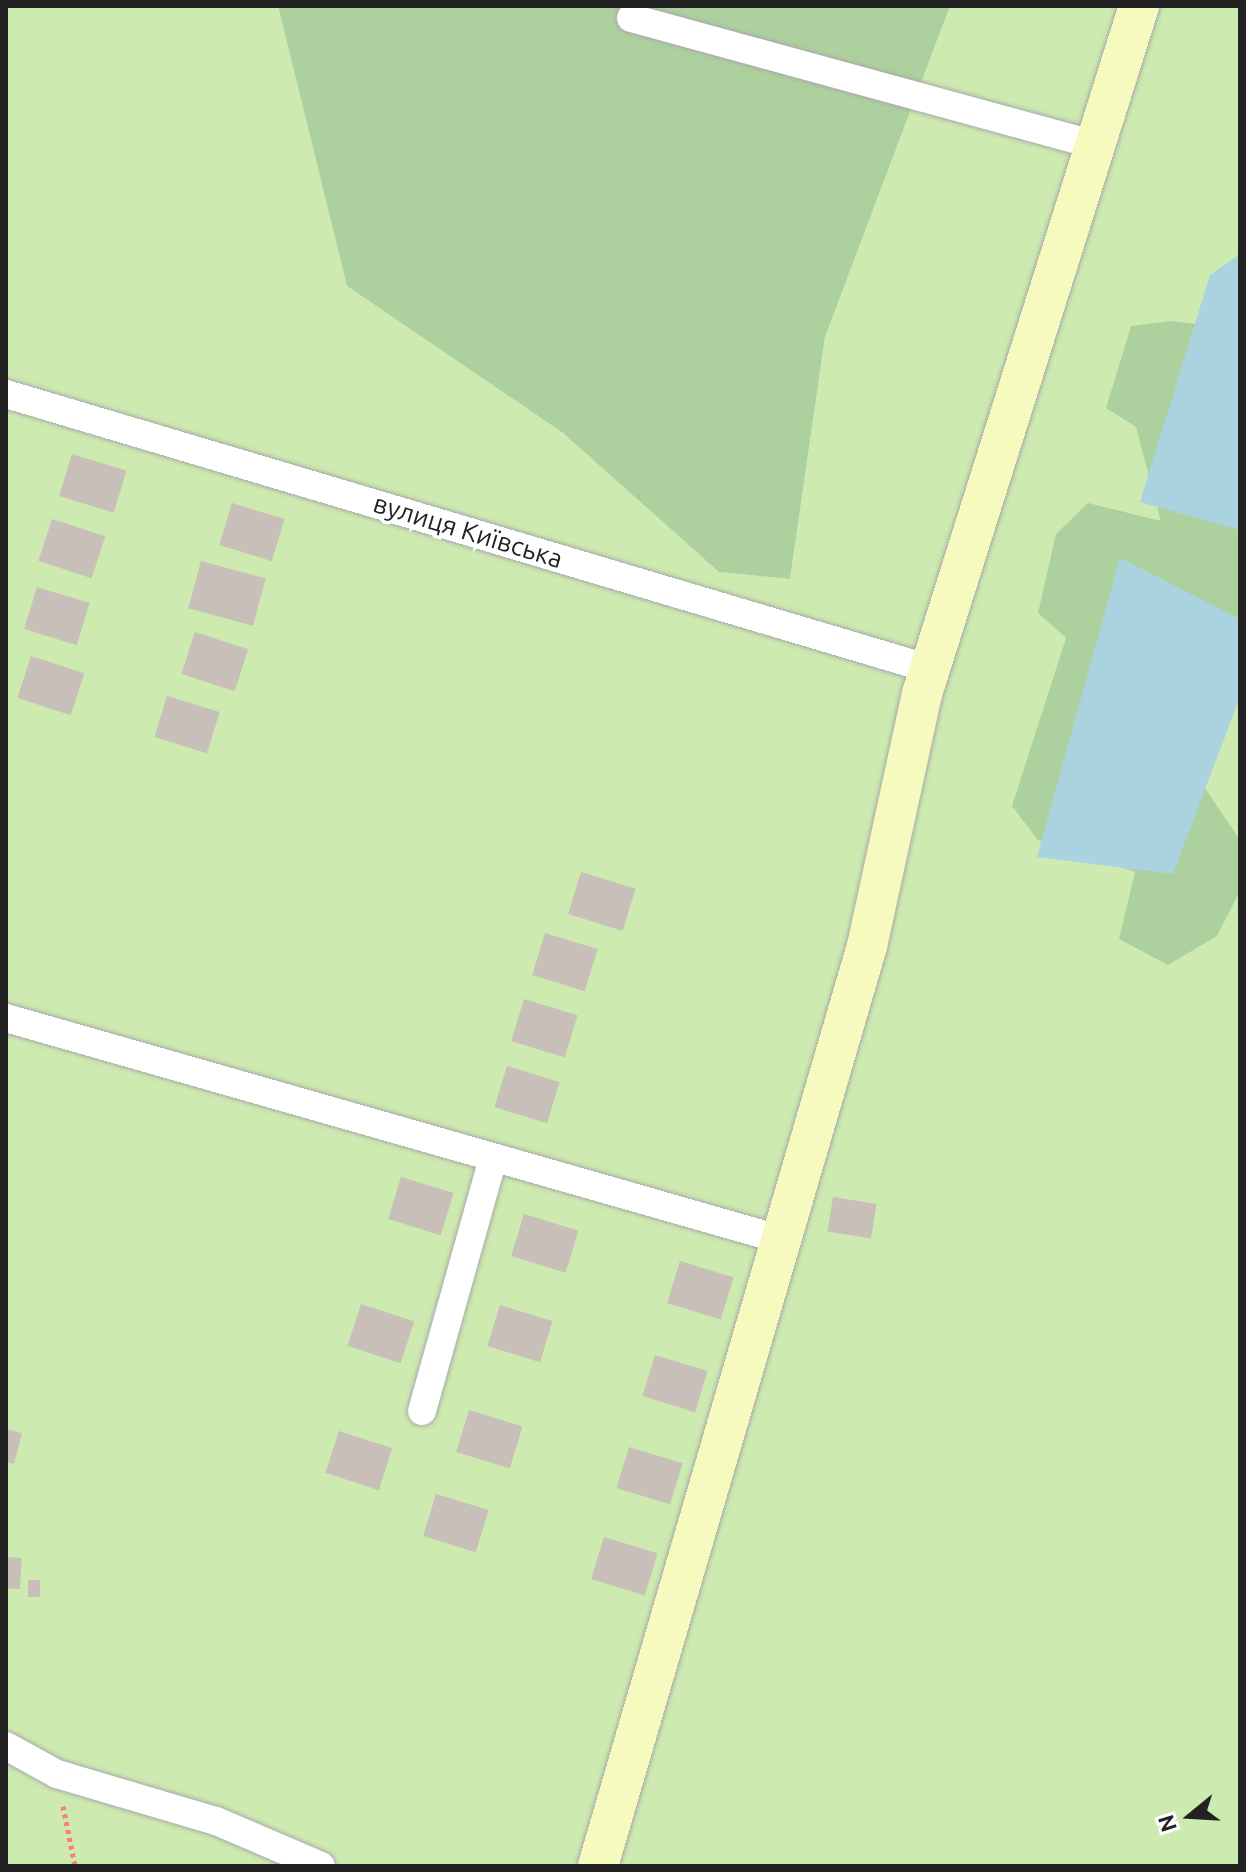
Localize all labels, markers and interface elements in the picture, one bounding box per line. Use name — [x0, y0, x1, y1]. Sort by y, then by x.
street label: вулиця Київська — [370, 487, 566, 575]
north arrow — [1150, 1776, 1230, 1856]
text: N — [1152, 1812, 1181, 1835]

